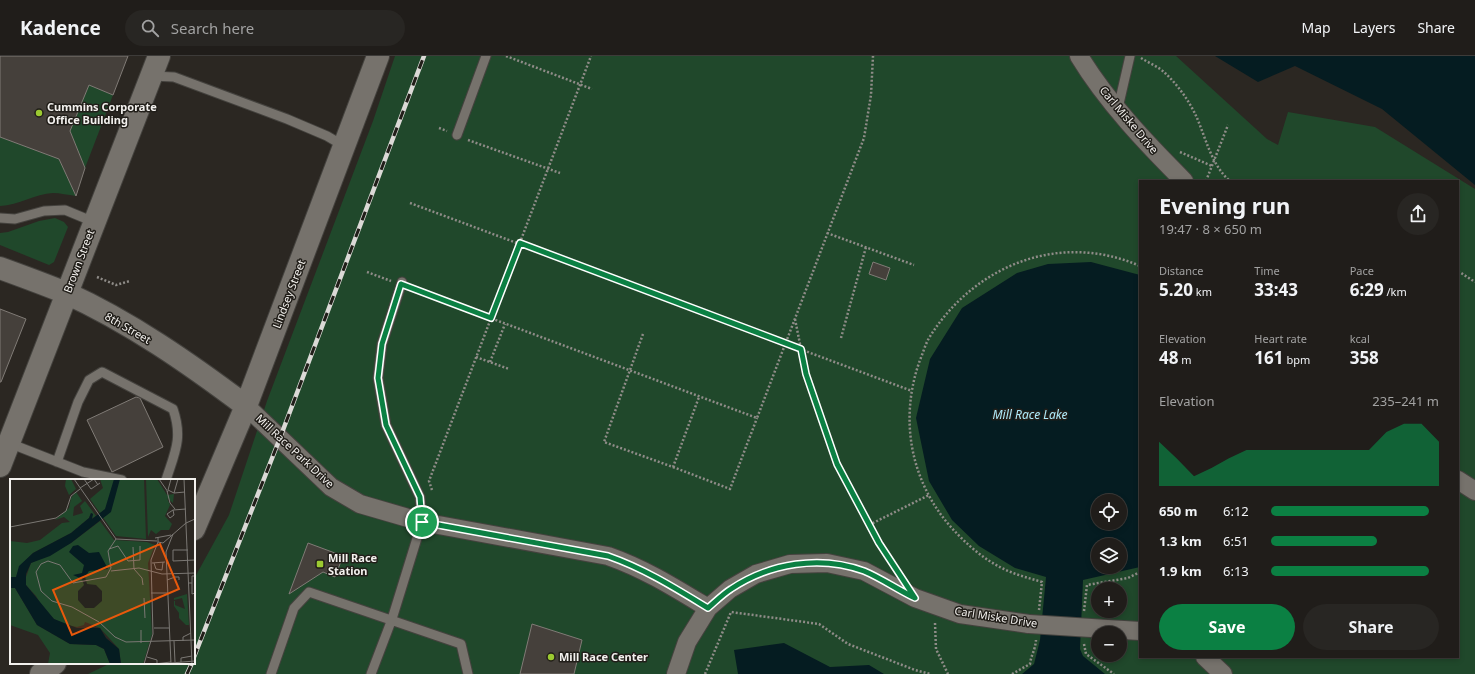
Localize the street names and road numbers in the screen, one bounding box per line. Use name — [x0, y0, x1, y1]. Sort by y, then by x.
street label: Carl Miske Drive — [1097, 83, 1162, 157]
street label: Brown Street — [60, 227, 98, 295]
street label: Lindsey Street — [269, 257, 309, 330]
street label: 8th Street — [103, 308, 154, 347]
street label: Mill Race Park Drive — [253, 410, 338, 491]
street label: Carl Miske Drive — [954, 603, 1039, 630]

